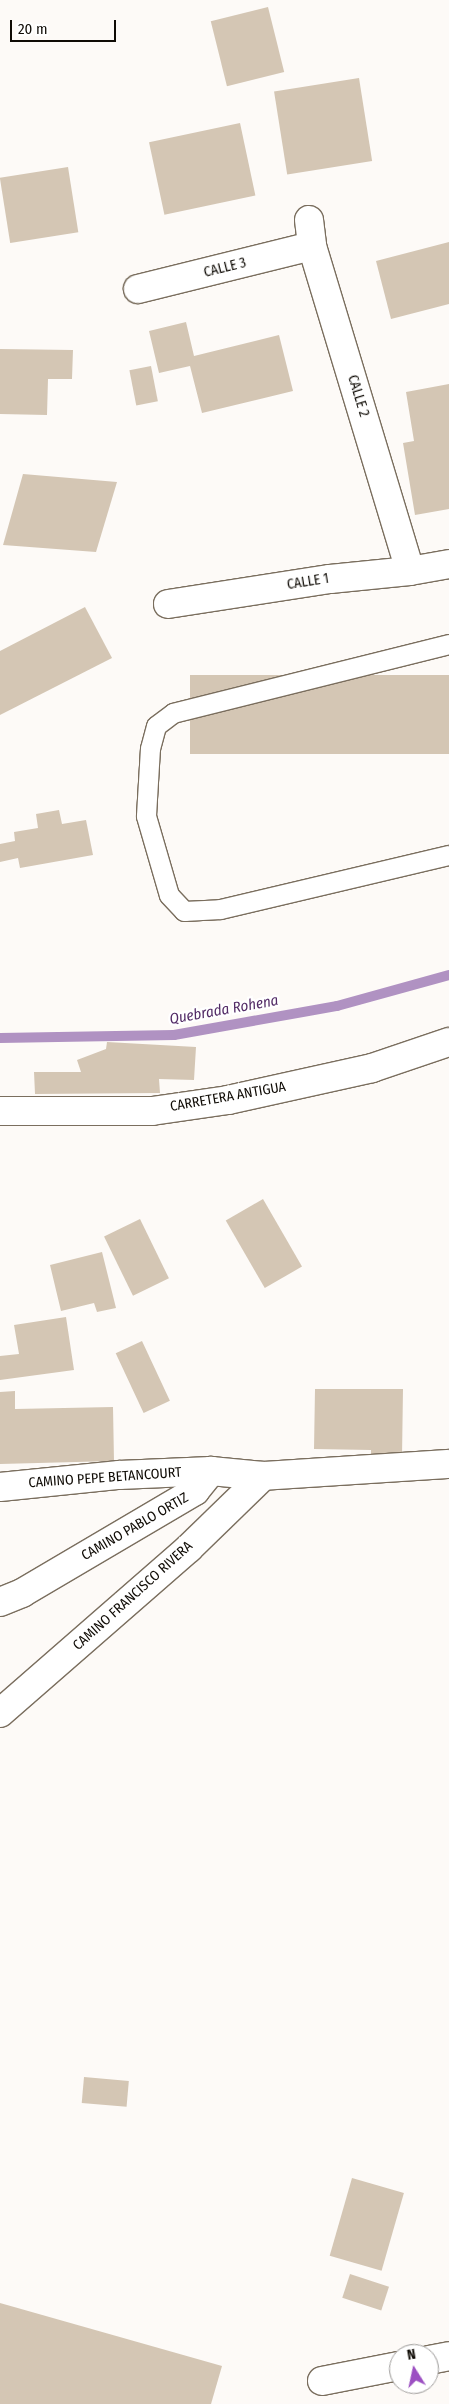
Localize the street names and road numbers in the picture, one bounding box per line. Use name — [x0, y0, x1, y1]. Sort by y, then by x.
street label: CALLE 3 — [202, 255, 248, 281]
street label: CALLE 2 — [344, 373, 372, 419]
street label: CALLE 1 — [286, 570, 330, 594]
street label: CARRETERA ANTIGUA — [169, 1079, 287, 1115]
street label: CAMINO PEPE BETANCOURT — [28, 1464, 182, 1492]
street label: CAMINO PABLO ORTIZ — [79, 1490, 191, 1564]
street label: CAMINO FRANCISCO RIVERA — [70, 1538, 196, 1654]

